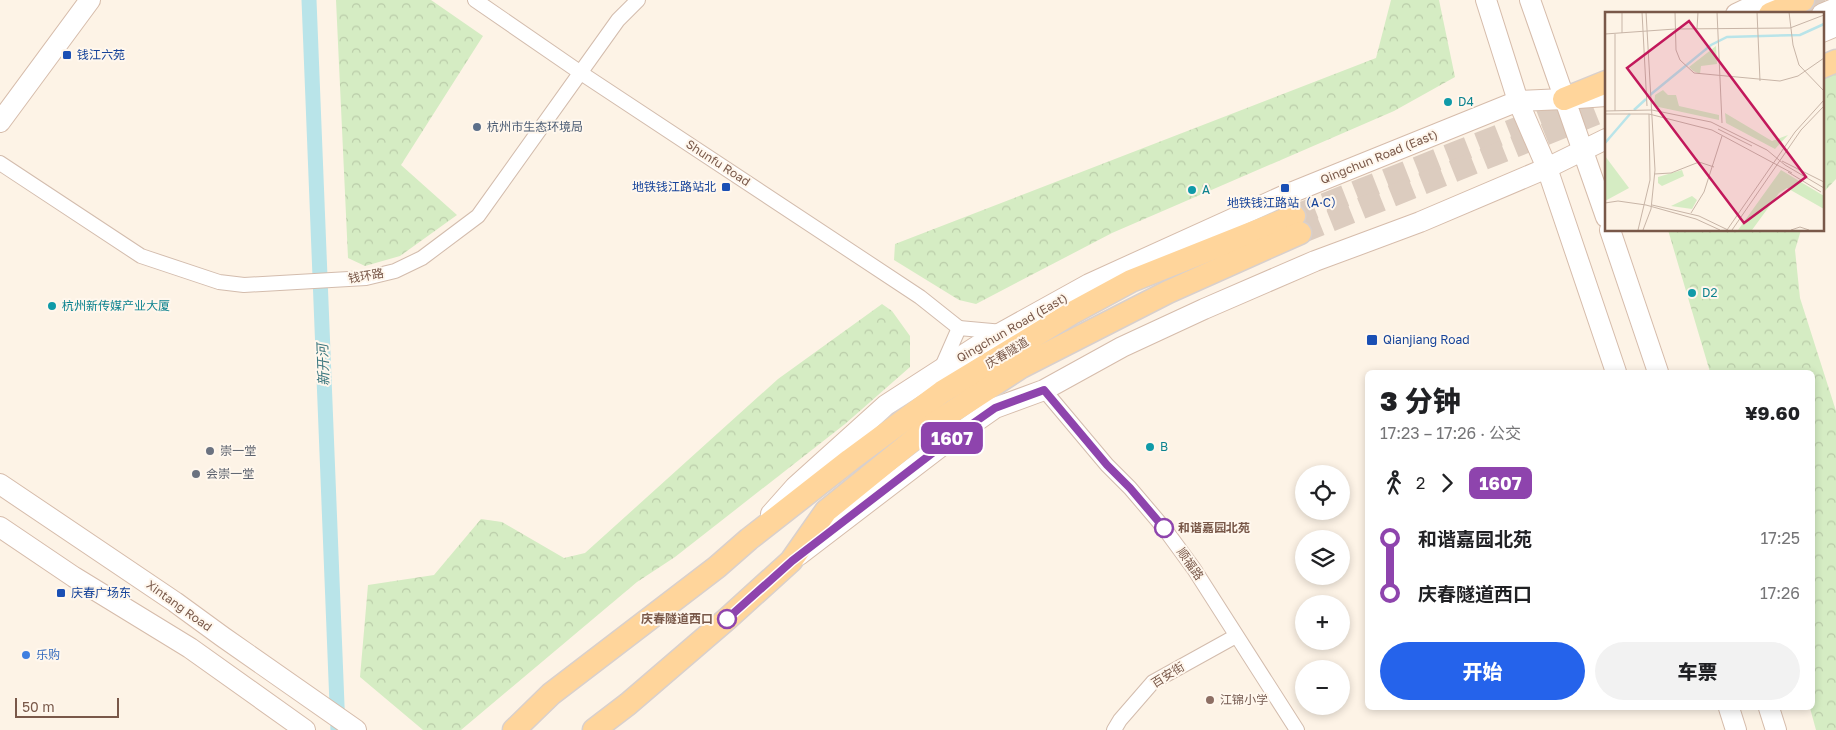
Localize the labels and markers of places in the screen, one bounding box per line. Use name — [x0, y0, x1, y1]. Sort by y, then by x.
place label: 钱江六苑 — [77, 47, 125, 62]
marker: 钱江六苑 — [61, 49, 73, 61]
place label: D4 — [1458, 94, 1474, 109]
marker: D4 — [1442, 96, 1454, 108]
place label: 杭州市生态环境局 — [487, 119, 583, 134]
marker: 杭州市生态环境局 — [471, 121, 483, 133]
place label: 地铁钱江路站北 — [632, 179, 716, 194]
marker: 地铁钱江路站北 — [720, 181, 732, 193]
place label: A — [1202, 182, 1210, 197]
marker: 地铁钱江路站（A·C） — [1279, 182, 1291, 194]
marker: A — [1186, 184, 1198, 196]
place label: 地铁钱江路站（A·C） — [1227, 195, 1343, 210]
place label: D2 — [1702, 285, 1717, 300]
marker: D2 — [1686, 287, 1698, 299]
place label: 杭州新传媒产业大厦 — [62, 298, 170, 313]
marker: 杭州新传媒产业大厦 — [46, 300, 58, 312]
place label: Qianjiang Road — [1383, 332, 1470, 347]
marker: Qianjiang Road — [1365, 333, 1379, 347]
place label: B — [1160, 439, 1168, 454]
marker: B — [1144, 441, 1156, 453]
place label: 崇一堂 — [220, 443, 256, 458]
marker: 崇一堂 — [204, 445, 216, 457]
place label: 会崇一堂 — [206, 466, 254, 481]
marker: 会崇一堂 — [190, 468, 202, 480]
marker: 和谐嘉园北苑 — [1154, 518, 1174, 538]
place label: 和谐嘉园北苑 — [1178, 520, 1250, 535]
place label: 庆春广场东 — [71, 585, 131, 600]
marker: 庆春广场东 — [55, 587, 67, 599]
marker: 庆春隧道西口 — [717, 609, 737, 629]
place label: 庆春隧道西口 — [641, 611, 713, 626]
place label: 乐购 — [36, 647, 60, 662]
marker: 乐购 — [20, 649, 32, 661]
place label: 江锦小学 — [1220, 692, 1268, 707]
marker: 江锦小学 — [1204, 694, 1216, 706]

